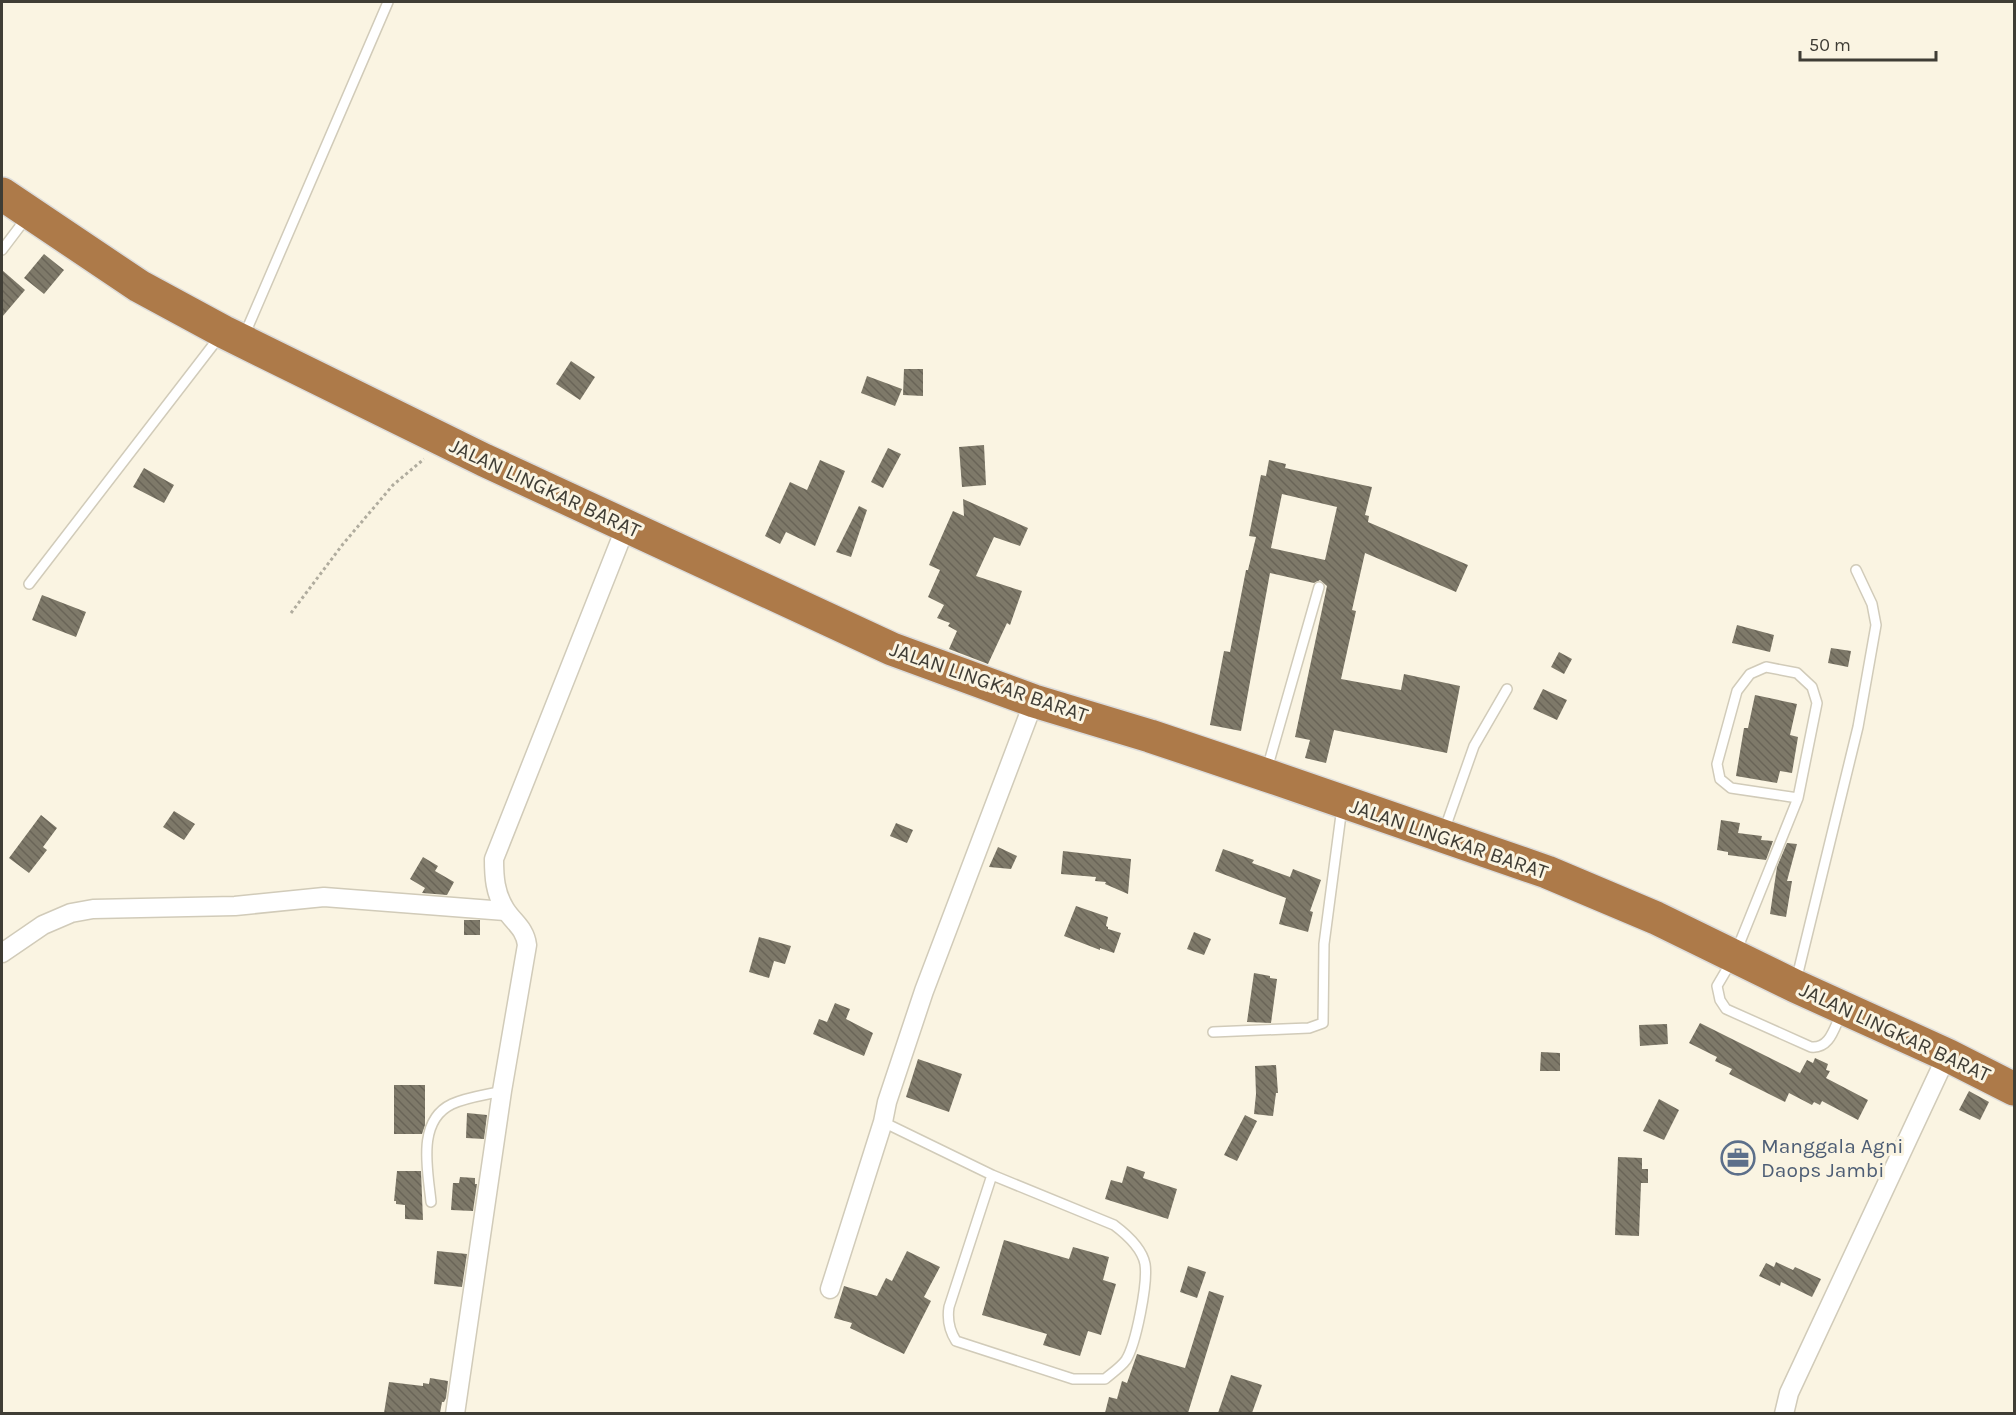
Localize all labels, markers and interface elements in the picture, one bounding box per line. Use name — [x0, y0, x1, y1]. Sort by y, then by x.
scale bar — [1800, 24, 1936, 62]
text: 50 m — [1809, 34, 1851, 56]
street label: JALAN LINGKAR BARAT — [446, 433, 645, 543]
street label: JALAN LINGKAR BARAT — [887, 637, 1092, 727]
street label: JALAN LINGKAR BARAT — [1347, 794, 1552, 884]
street label: JALAN LINGKAR BARAT — [1796, 977, 1995, 1087]
place label: Manggala Agni Daops Jambi — [1761, 1134, 1904, 1182]
office icon: Manggala Agni Daops Jambi — [1720, 1140, 1756, 1176]

